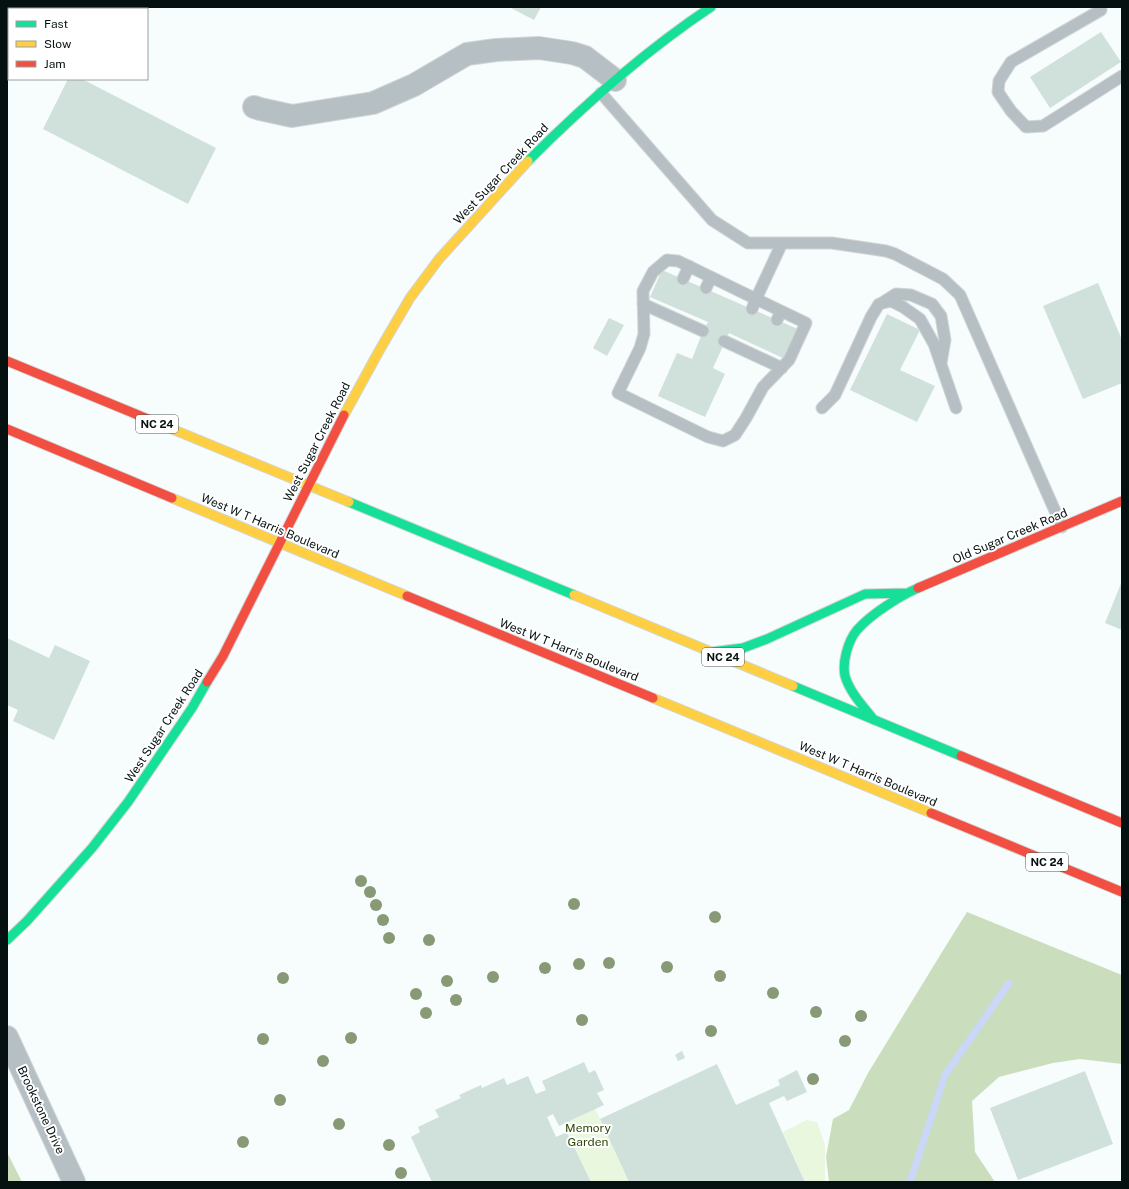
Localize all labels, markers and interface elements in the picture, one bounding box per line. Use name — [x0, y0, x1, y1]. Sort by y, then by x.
legend — [8, 8, 148, 80]
text: Fast — [44, 17, 69, 31]
text: Slow — [44, 37, 72, 51]
text: Jam — [44, 57, 66, 71]
street label: West Sugar Creek Road — [451, 121, 551, 227]
street label: West Sugar Creek Road — [281, 380, 353, 504]
road number: NC 24 — [136, 415, 178, 433]
street label: West W T Harris Boulevard — [199, 491, 341, 561]
street label: Old Sugar Creek Road — [951, 505, 1069, 567]
street label: West W T Harris Boulevard — [497, 616, 641, 684]
road number: NC 24 — [702, 648, 744, 666]
street label: West Sugar Creek Road — [122, 667, 206, 785]
street label: West W T Harris Boulevard — [797, 739, 939, 809]
road number: NC 24 — [1026, 853, 1068, 871]
street label: Brookstone Drive — [15, 1064, 68, 1156]
park label: Memory Garden — [565, 1121, 611, 1149]

